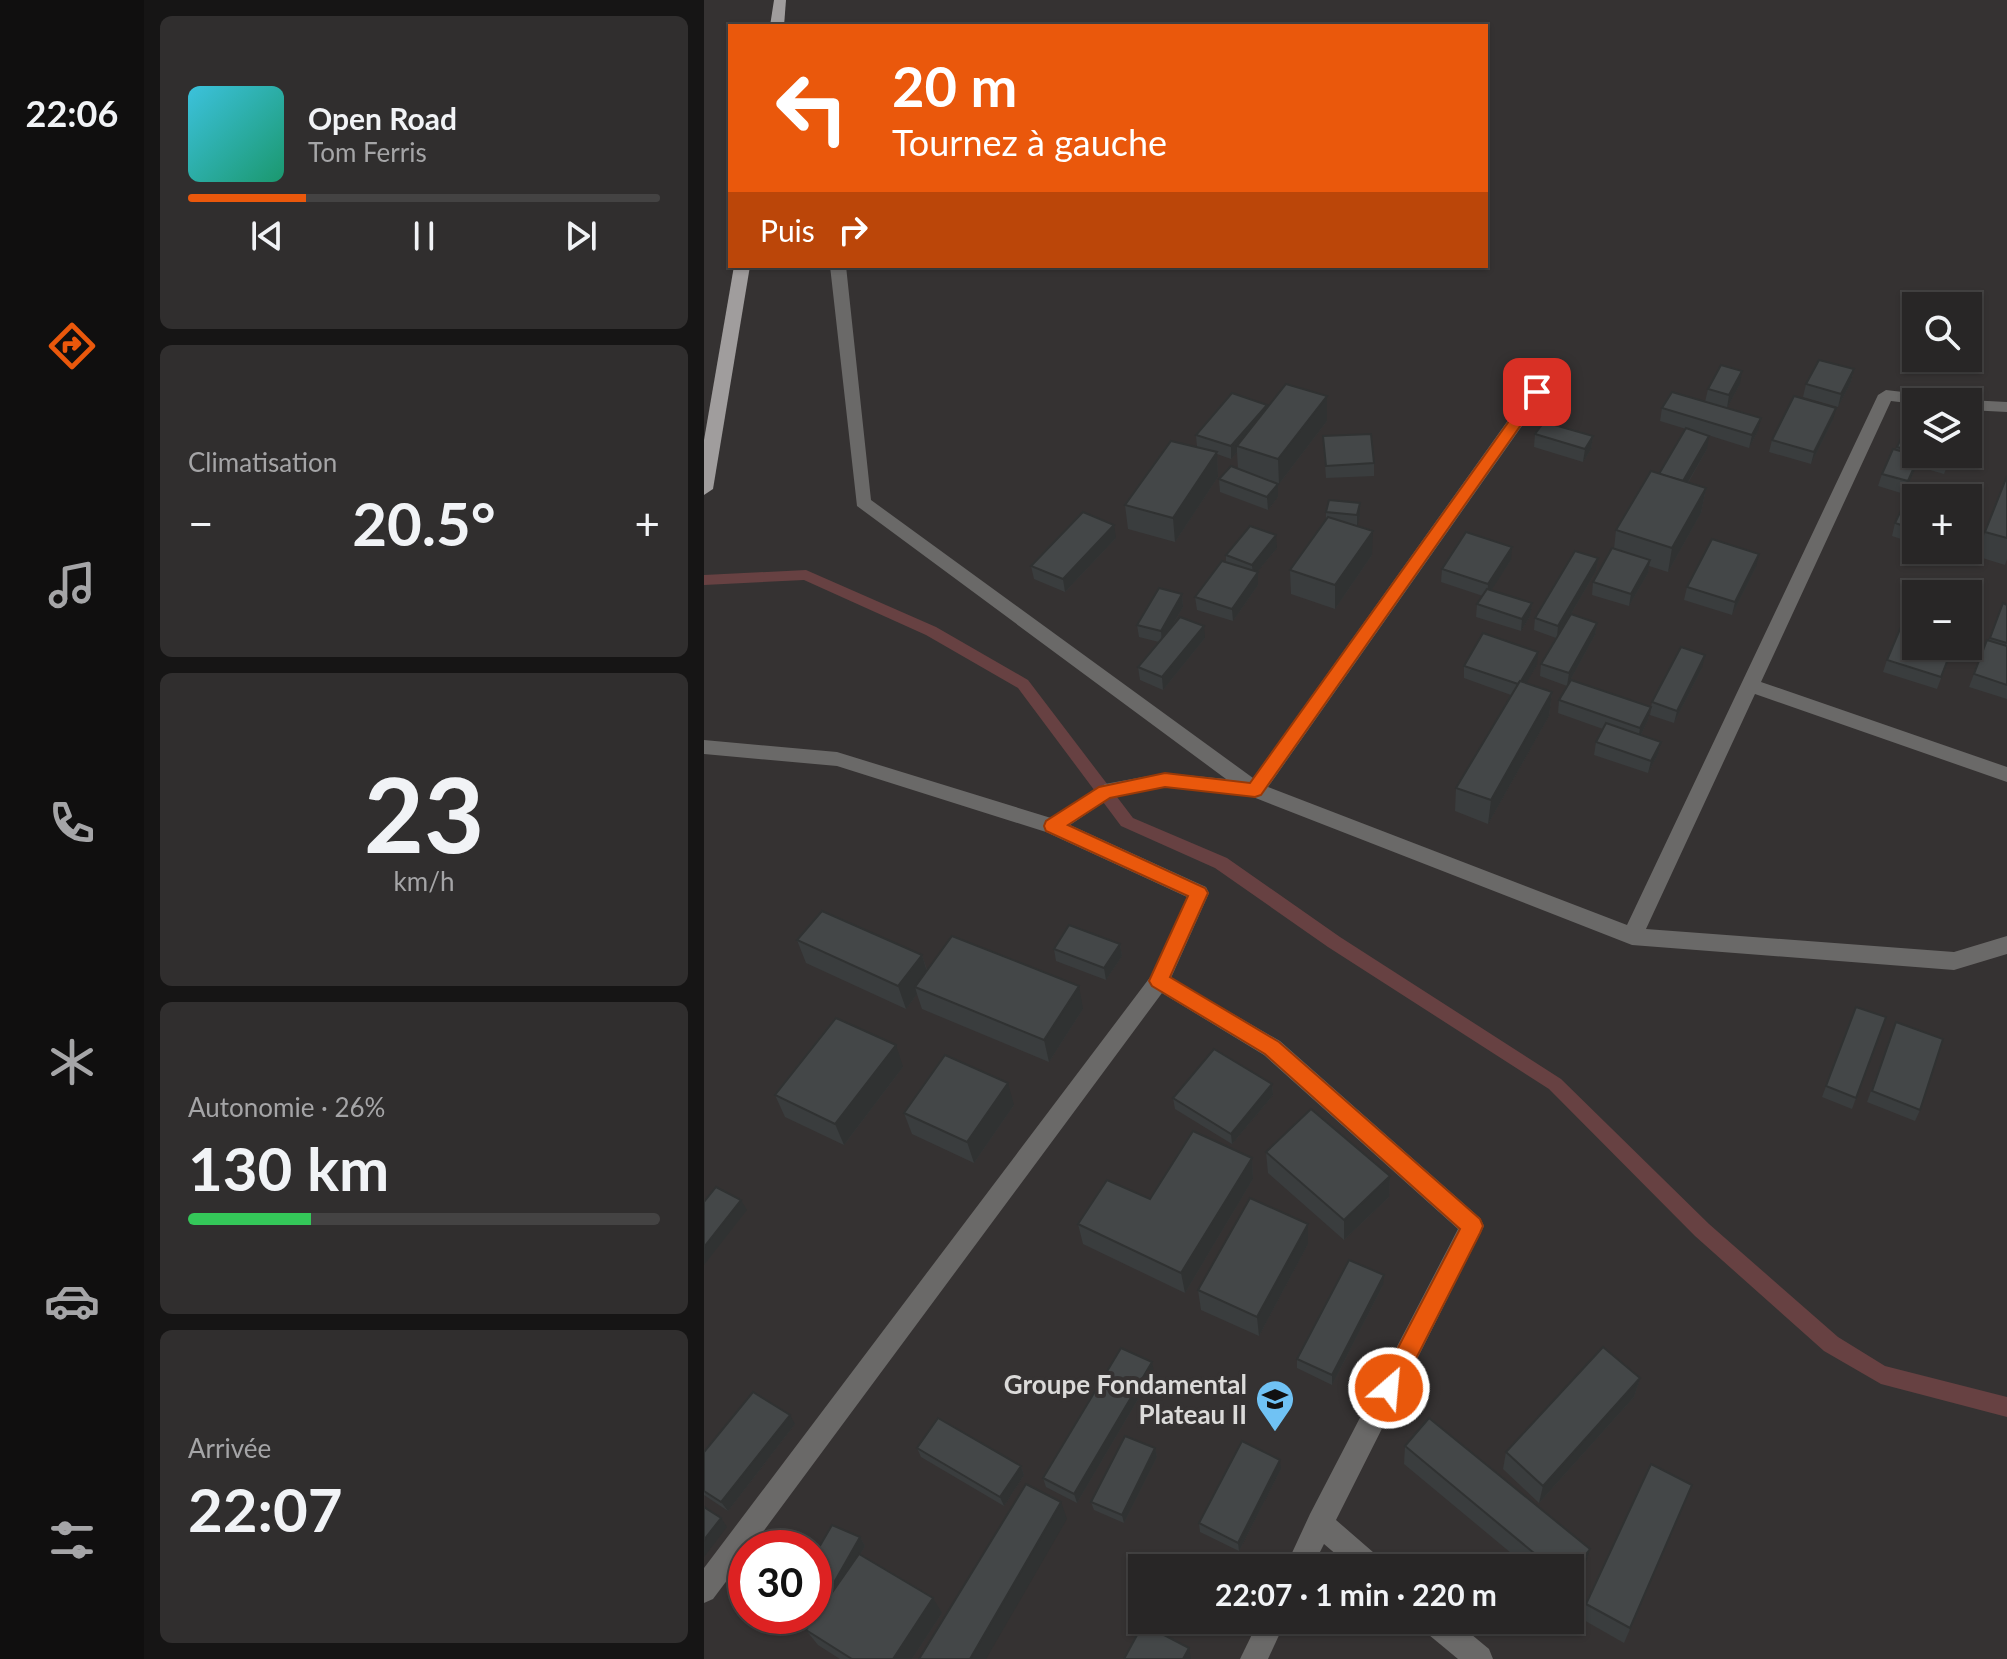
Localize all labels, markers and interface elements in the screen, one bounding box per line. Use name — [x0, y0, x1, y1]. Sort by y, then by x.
text: 20 m — [892, 52, 1017, 119]
icon: left — [760, 56, 864, 160]
text: 22:06 — [26, 91, 118, 135]
text: Open Road — [308, 100, 457, 136]
text: Tournez à gauche — [892, 120, 1167, 164]
text: Tom Ferris — [308, 136, 427, 168]
icon: right — [831, 208, 875, 252]
text: Puis — [760, 212, 815, 248]
icon: previous — [245, 214, 289, 258]
icon: pause — [402, 214, 446, 258]
icon: next — [559, 214, 603, 258]
map controls — [1902, 292, 1982, 660]
button: search — [1902, 292, 1982, 372]
icon: directions — [44, 318, 100, 374]
pin — [1503, 358, 1571, 426]
icon: arrive — [1515, 370, 1559, 414]
button: layers — [1902, 388, 1982, 468]
text: Climatisation — [188, 446, 337, 478]
button: + — [1902, 484, 1982, 564]
text: 20.5° — [352, 487, 496, 559]
text: − — [188, 497, 214, 549]
text: + — [634, 497, 660, 549]
icon: music — [44, 557, 100, 613]
button: − — [1902, 580, 1982, 660]
text: 23 — [364, 750, 484, 875]
icon: phone — [44, 795, 100, 851]
text: km/h — [394, 865, 454, 897]
icon: climate — [44, 1034, 100, 1090]
text: Autonomie · 26% — [188, 1091, 385, 1123]
text: 130 km — [188, 1132, 389, 1204]
icon: car — [44, 1273, 100, 1329]
position arrow — [1347, 1346, 1431, 1430]
place label: Groupe Fondamental Plateau II — [1004, 1368, 1247, 1430]
school or university icon: Groupe Fondamental Plateau II — [1254, 1378, 1296, 1433]
text: Arrivée — [188, 1432, 271, 1464]
text: 22:07 — [188, 1473, 343, 1545]
icon: filters — [44, 1512, 100, 1568]
speed limit sign: 30 — [728, 1530, 832, 1634]
text: 22:07 · 1 min · 220 m — [1215, 1576, 1497, 1612]

